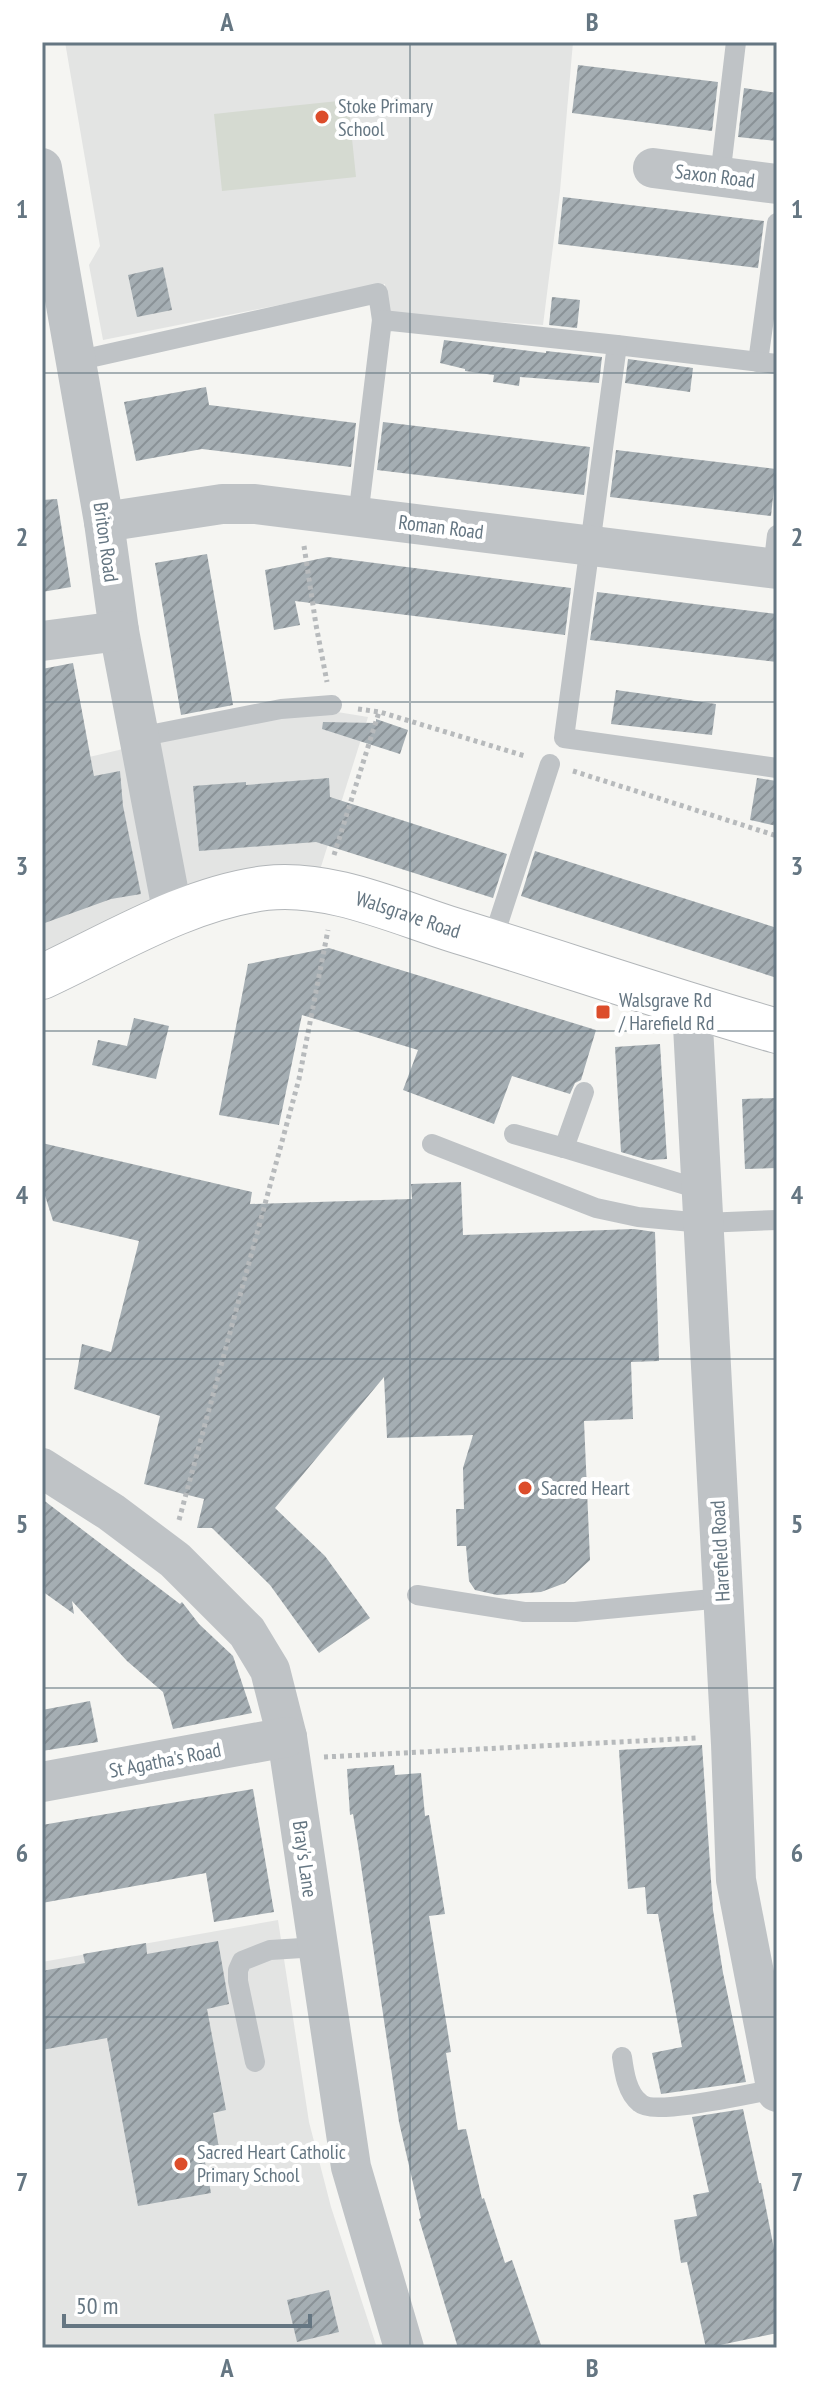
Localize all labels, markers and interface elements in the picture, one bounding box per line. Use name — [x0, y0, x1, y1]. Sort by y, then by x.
text: A — [219, 5, 234, 38]
text: B — [586, 5, 599, 38]
place label: Stoke Primary School — [338, 93, 433, 142]
marker: Stoke Primary School — [313, 108, 331, 126]
street label: Saxon Road — [674, 158, 756, 194]
text: 1 — [16, 192, 28, 225]
text: 1 — [791, 192, 803, 225]
street label: Briton Road — [88, 500, 124, 584]
street label: Roman Road — [397, 509, 485, 545]
text: 2 — [16, 520, 28, 553]
text: 2 — [791, 520, 803, 553]
text: 3 — [16, 849, 28, 882]
text: 3 — [791, 849, 803, 882]
street label: Walsgrave Road — [353, 885, 464, 944]
place label: Walsgrave Rd / Harefield Rd — [618, 987, 714, 1036]
marker: Walsgrave Rd / Harefield Rd — [594, 1003, 612, 1021]
text: 4 — [16, 1178, 29, 1211]
text: 4 — [791, 1178, 804, 1211]
place label: Sacred Heart — [541, 1475, 630, 1501]
marker: Sacred Heart — [516, 1479, 534, 1497]
street label: Harefield Road — [704, 1500, 736, 1602]
text: 5 — [16, 1507, 28, 1540]
text: 5 — [791, 1507, 803, 1540]
street label: St Agatha's Road — [107, 1736, 223, 1784]
street label: Bray's Lane — [287, 1819, 323, 1899]
text: 6 — [16, 1836, 28, 1869]
text: 6 — [791, 1836, 803, 1869]
place label: Sacred Heart Catholic Primary School — [197, 2139, 346, 2188]
marker: Sacred Heart Catholic Primary School — [172, 2155, 190, 2173]
text: 7 — [16, 2165, 28, 2198]
text: 7 — [791, 2165, 803, 2198]
scale bar — [64, 2278, 310, 2328]
text: 50 m — [76, 2290, 118, 2321]
text: A — [219, 2351, 234, 2384]
text: B — [586, 2351, 599, 2384]

